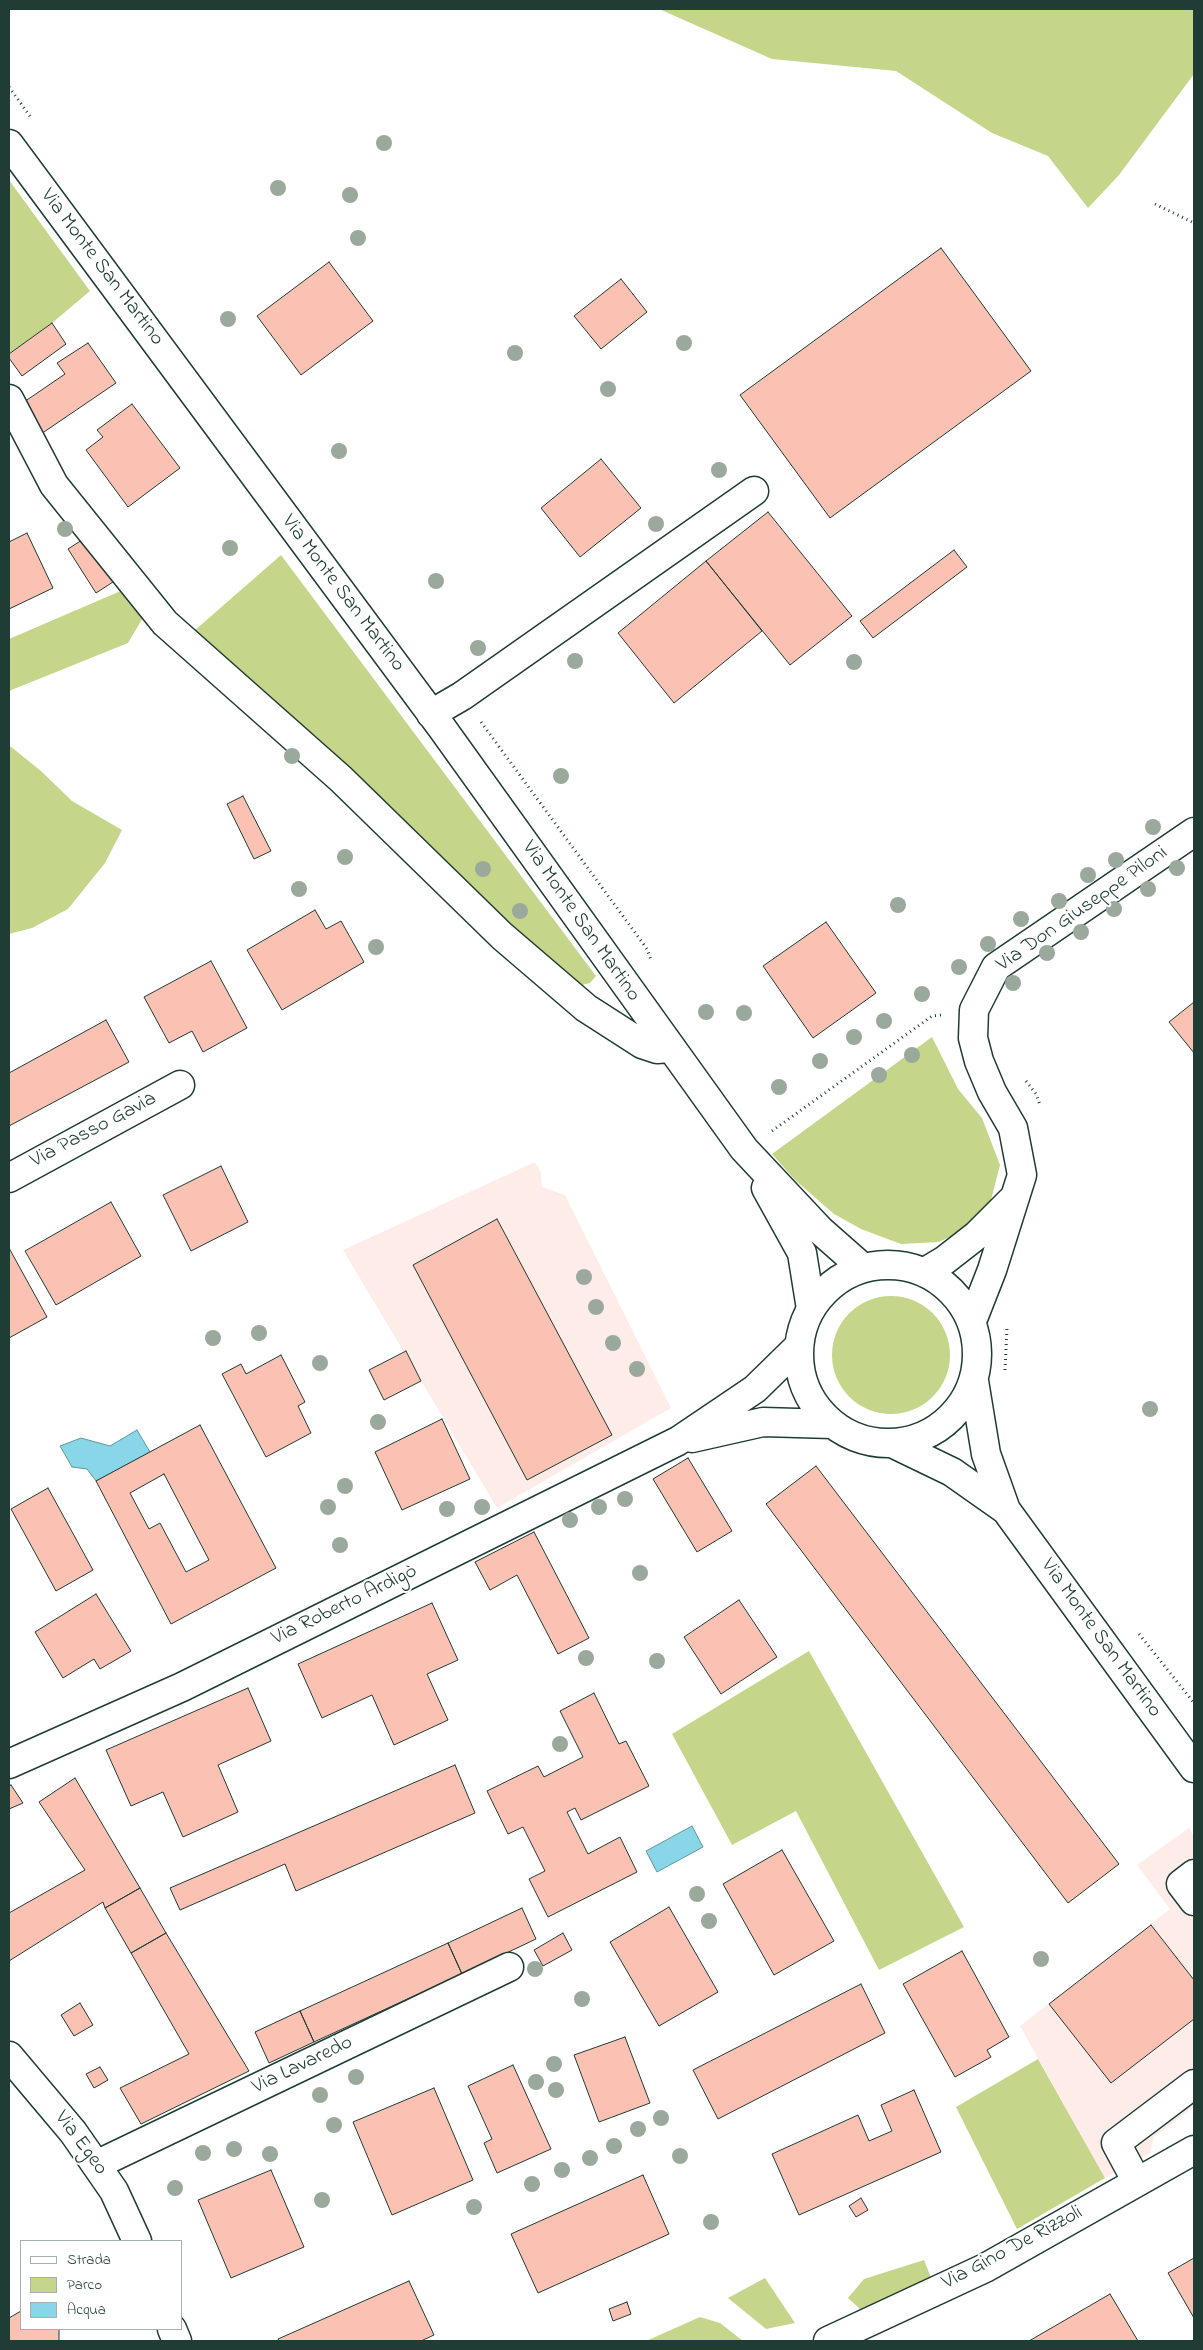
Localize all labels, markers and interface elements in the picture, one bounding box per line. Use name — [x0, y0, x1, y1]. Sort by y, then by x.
street label: Via Monte San Martino — [34, 184, 168, 352]
street label: Via Monte San Martino — [275, 510, 409, 678]
street label: Via Monte San Martino — [515, 837, 645, 1007]
street label: Via Don Giuseppe Piloni — [993, 841, 1173, 979]
street label: Via Passo Gavia — [27, 1087, 161, 1175]
street label: Via Monte San Martino — [1034, 1555, 1166, 1723]
street label: Via Roberto Ardigò — [268, 1560, 422, 1652]
street label: Via Lavaredo — [249, 2031, 357, 2101]
street label: Via Egeo — [48, 2107, 112, 2181]
street label: Via Gino De Rizzoli — [938, 2201, 1088, 2297]
legend — [20, 2240, 182, 2330]
text: Strada — [67, 2249, 111, 2271]
text: Parco — [67, 2274, 102, 2296]
text: Acqua — [67, 2299, 106, 2321]

